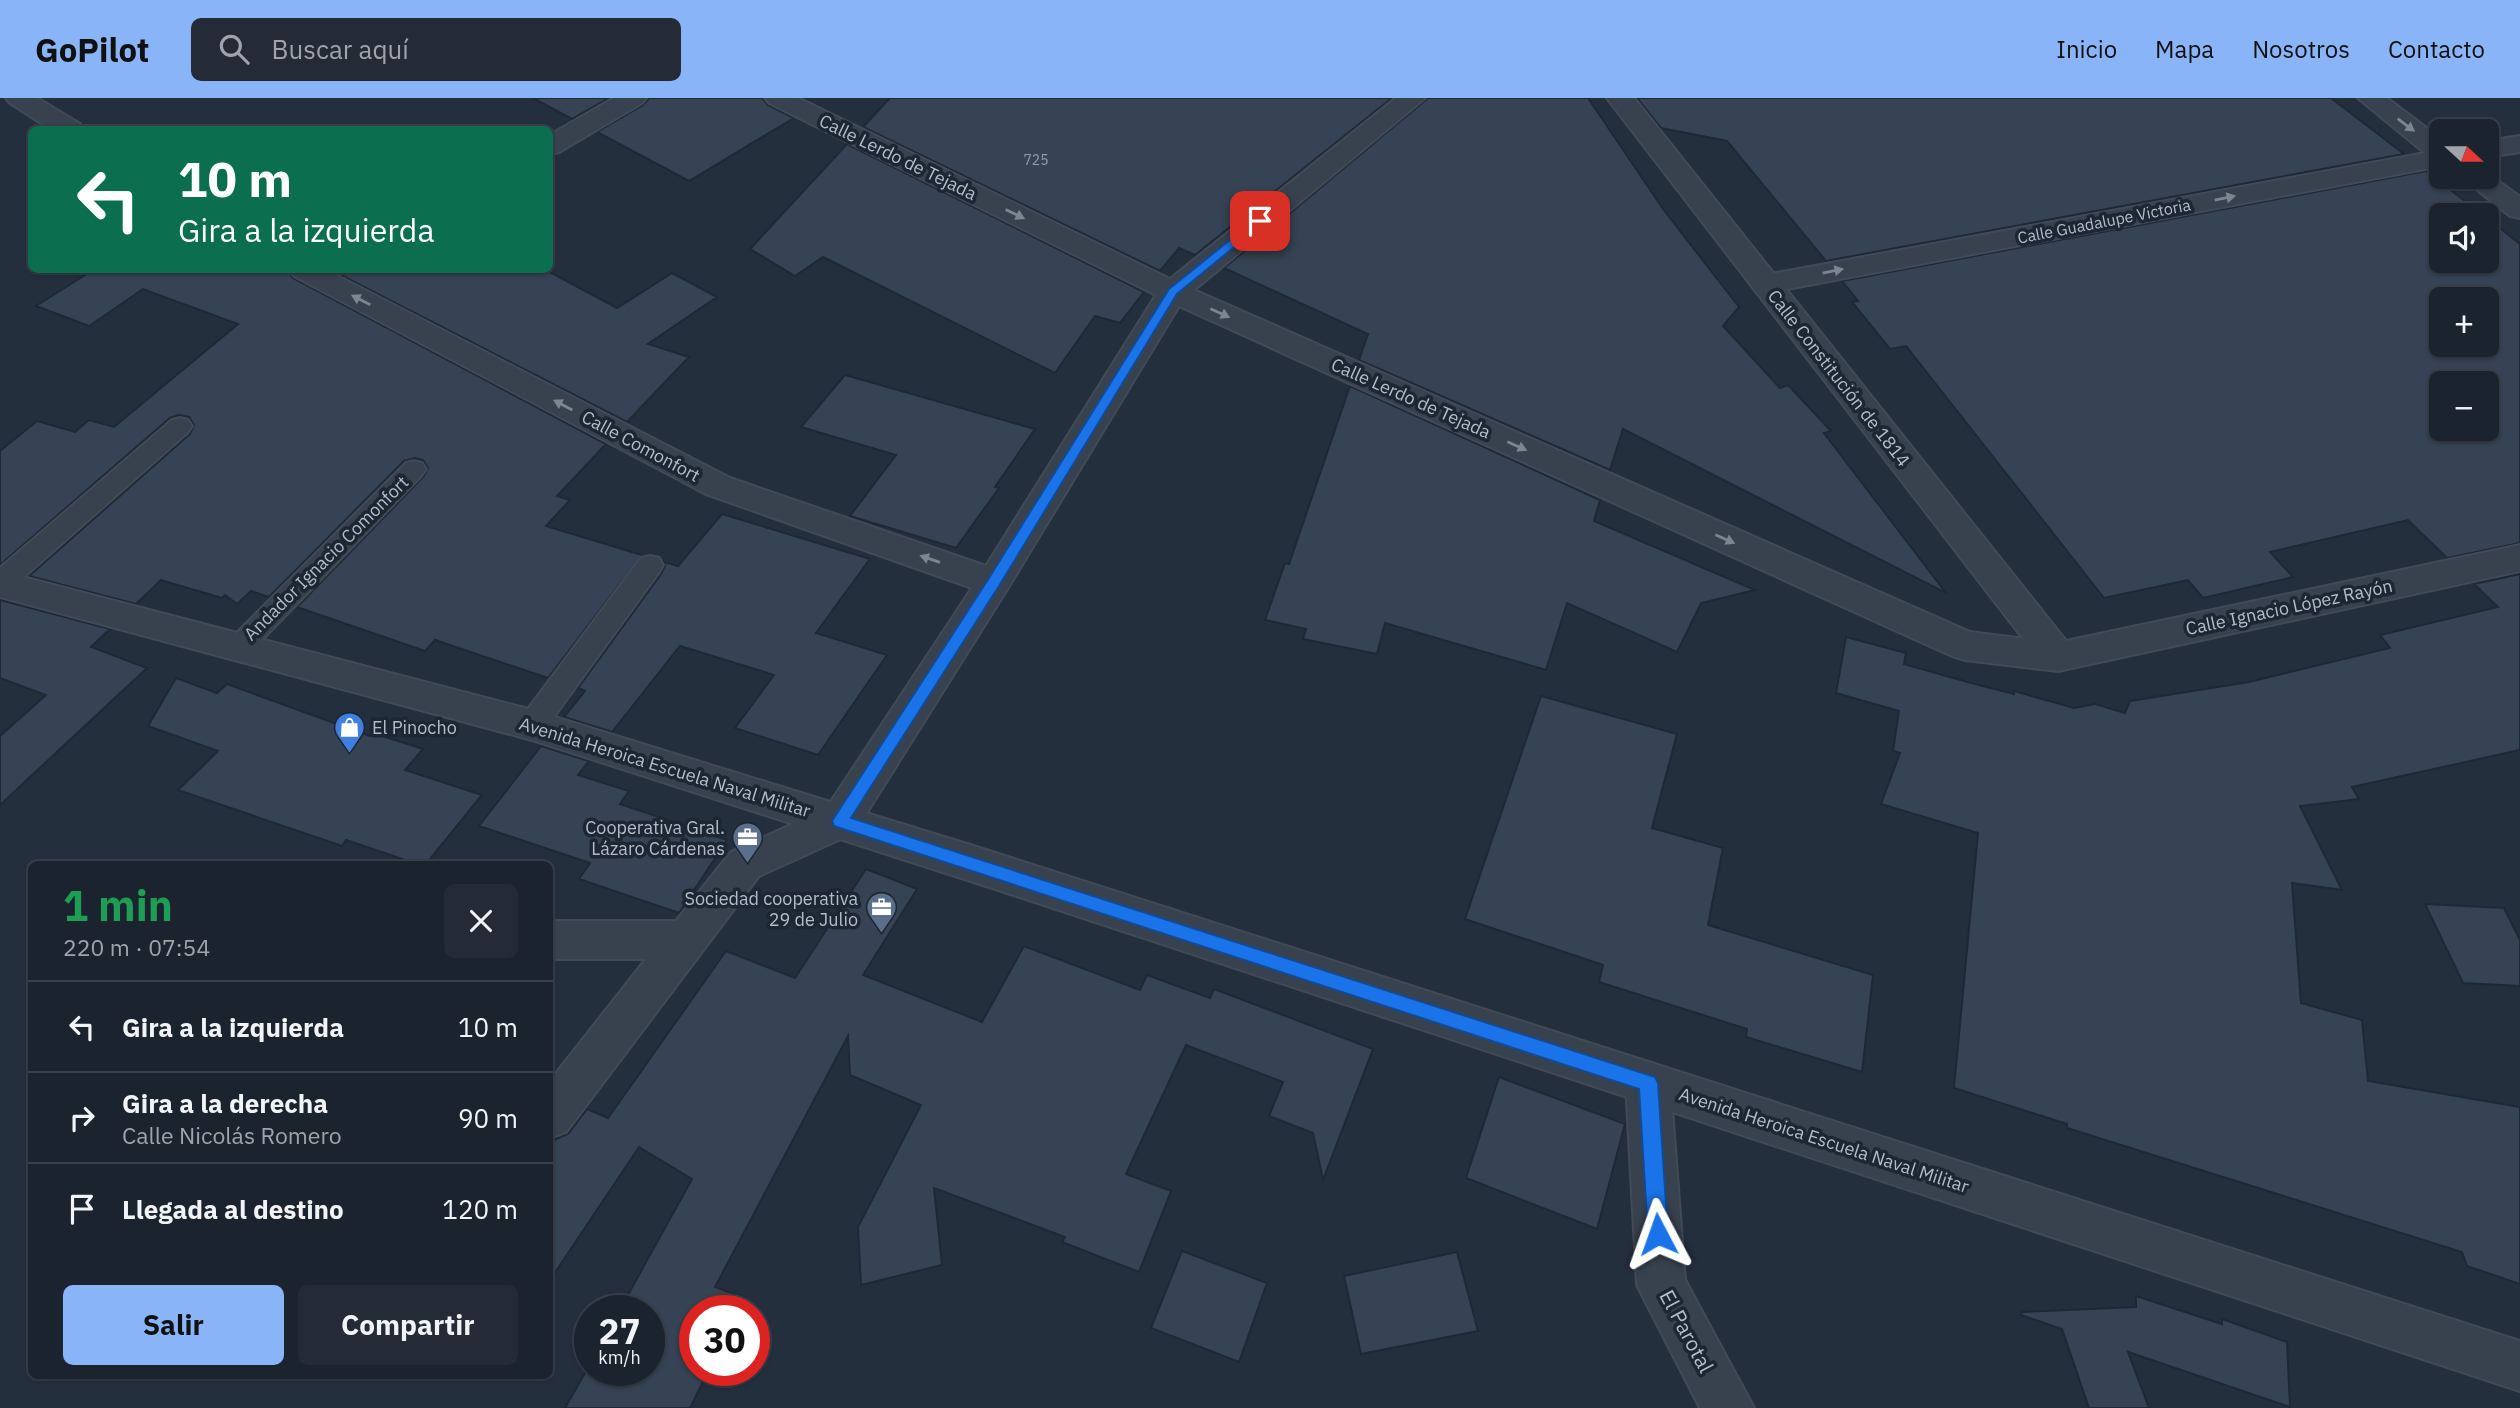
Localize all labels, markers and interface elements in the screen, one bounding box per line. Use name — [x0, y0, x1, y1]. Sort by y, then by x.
search box — [191, 18, 681, 81]
text: GoPilot — [35, 28, 149, 71]
icon: search — [215, 30, 253, 68]
text: Buscar aquí — [271, 32, 409, 66]
text: Inicio — [2056, 33, 2117, 65]
text: Mapa — [2155, 33, 2214, 65]
text: Nosotros — [2252, 33, 2350, 65]
text: Contacto — [2388, 33, 2485, 65]
street label: Calle Lerdo de Tejada — [816, 109, 981, 205]
one-way arrow — [2397, 117, 2415, 131]
north arrow — [2429, 119, 2499, 189]
map controls — [2429, 119, 2499, 441]
text: 10 m — [178, 147, 292, 210]
house number: 725 — [1023, 151, 1049, 169]
icon: left — [63, 154, 154, 245]
pin — [1230, 191, 1290, 251]
one-way arrow — [2214, 192, 2236, 203]
street label: Calle Guadalupe Victoria — [2016, 194, 2193, 248]
icon: arrive — [1241, 202, 1279, 240]
button: sound — [2429, 203, 2499, 273]
text: Gira a la izquierda — [178, 209, 435, 251]
one-way arrow — [1005, 209, 1025, 220]
one-way arrow — [1822, 265, 1844, 276]
street label: Calle Constitución de 1814 — [1763, 285, 1915, 471]
button: + — [2429, 287, 2499, 357]
one-way arrow — [351, 294, 371, 306]
one-way arrow — [1210, 307, 1230, 319]
street label: Calle Lerdo de Tejada — [1328, 352, 1495, 444]
button: − — [2429, 371, 2499, 441]
one-way arrow — [553, 399, 573, 410]
street label: Calle Comonfort — [578, 405, 704, 487]
one-way arrow — [1507, 441, 1528, 452]
street label: Andador Ignacio Comonfort — [239, 471, 413, 645]
one-way arrow — [1715, 533, 1736, 544]
one-way arrow — [919, 553, 940, 564]
street label: Calle Ignacio López Rayón — [2183, 574, 2395, 640]
shop icon: El Pinocho — [332, 710, 366, 754]
street label: Avenida Heroica Escuela Naval Militar — [517, 712, 814, 822]
place label: El Pinocho — [372, 716, 457, 739]
place label: Cooperativa Gral. Lázaro Cárdenas — [585, 816, 725, 860]
office icon: Cooperativa Gral. Lázaro Cárdenas — [731, 820, 765, 864]
text: 1 min — [63, 878, 173, 933]
button: close — [444, 884, 518, 958]
place label: Sociedad cooperativa 29 de Julio — [685, 887, 858, 931]
office icon: Sociedad cooperativa 29 de Julio — [864, 891, 898, 935]
text: 220 m · 07:54 — [63, 932, 210, 962]
icon: left — [63, 1008, 101, 1046]
text: Gira a la izquierda — [122, 1010, 344, 1044]
text: 10 m — [458, 1010, 518, 1044]
street label: Avenida Heroica Escuela Naval Militar — [1676, 1082, 1972, 1198]
text: Gira a la derecha — [122, 1086, 328, 1120]
icon: right — [63, 1099, 101, 1137]
text: 90 m — [458, 1101, 518, 1135]
text: Calle Nicolás Romero — [122, 1120, 342, 1150]
icon: arrive — [63, 1190, 101, 1228]
text: Llegada al destino — [122, 1192, 344, 1226]
text: 120 m — [442, 1192, 518, 1226]
position arrow — [1621, 1197, 1695, 1271]
button: Salir — [63, 1285, 284, 1365]
button: Compartir — [298, 1285, 518, 1365]
street label: El Parotal — [1653, 1285, 1721, 1378]
speed limit sign: 30 — [679, 1295, 770, 1386]
text: 27 — [598, 1308, 641, 1354]
text: km/h — [598, 1346, 641, 1369]

